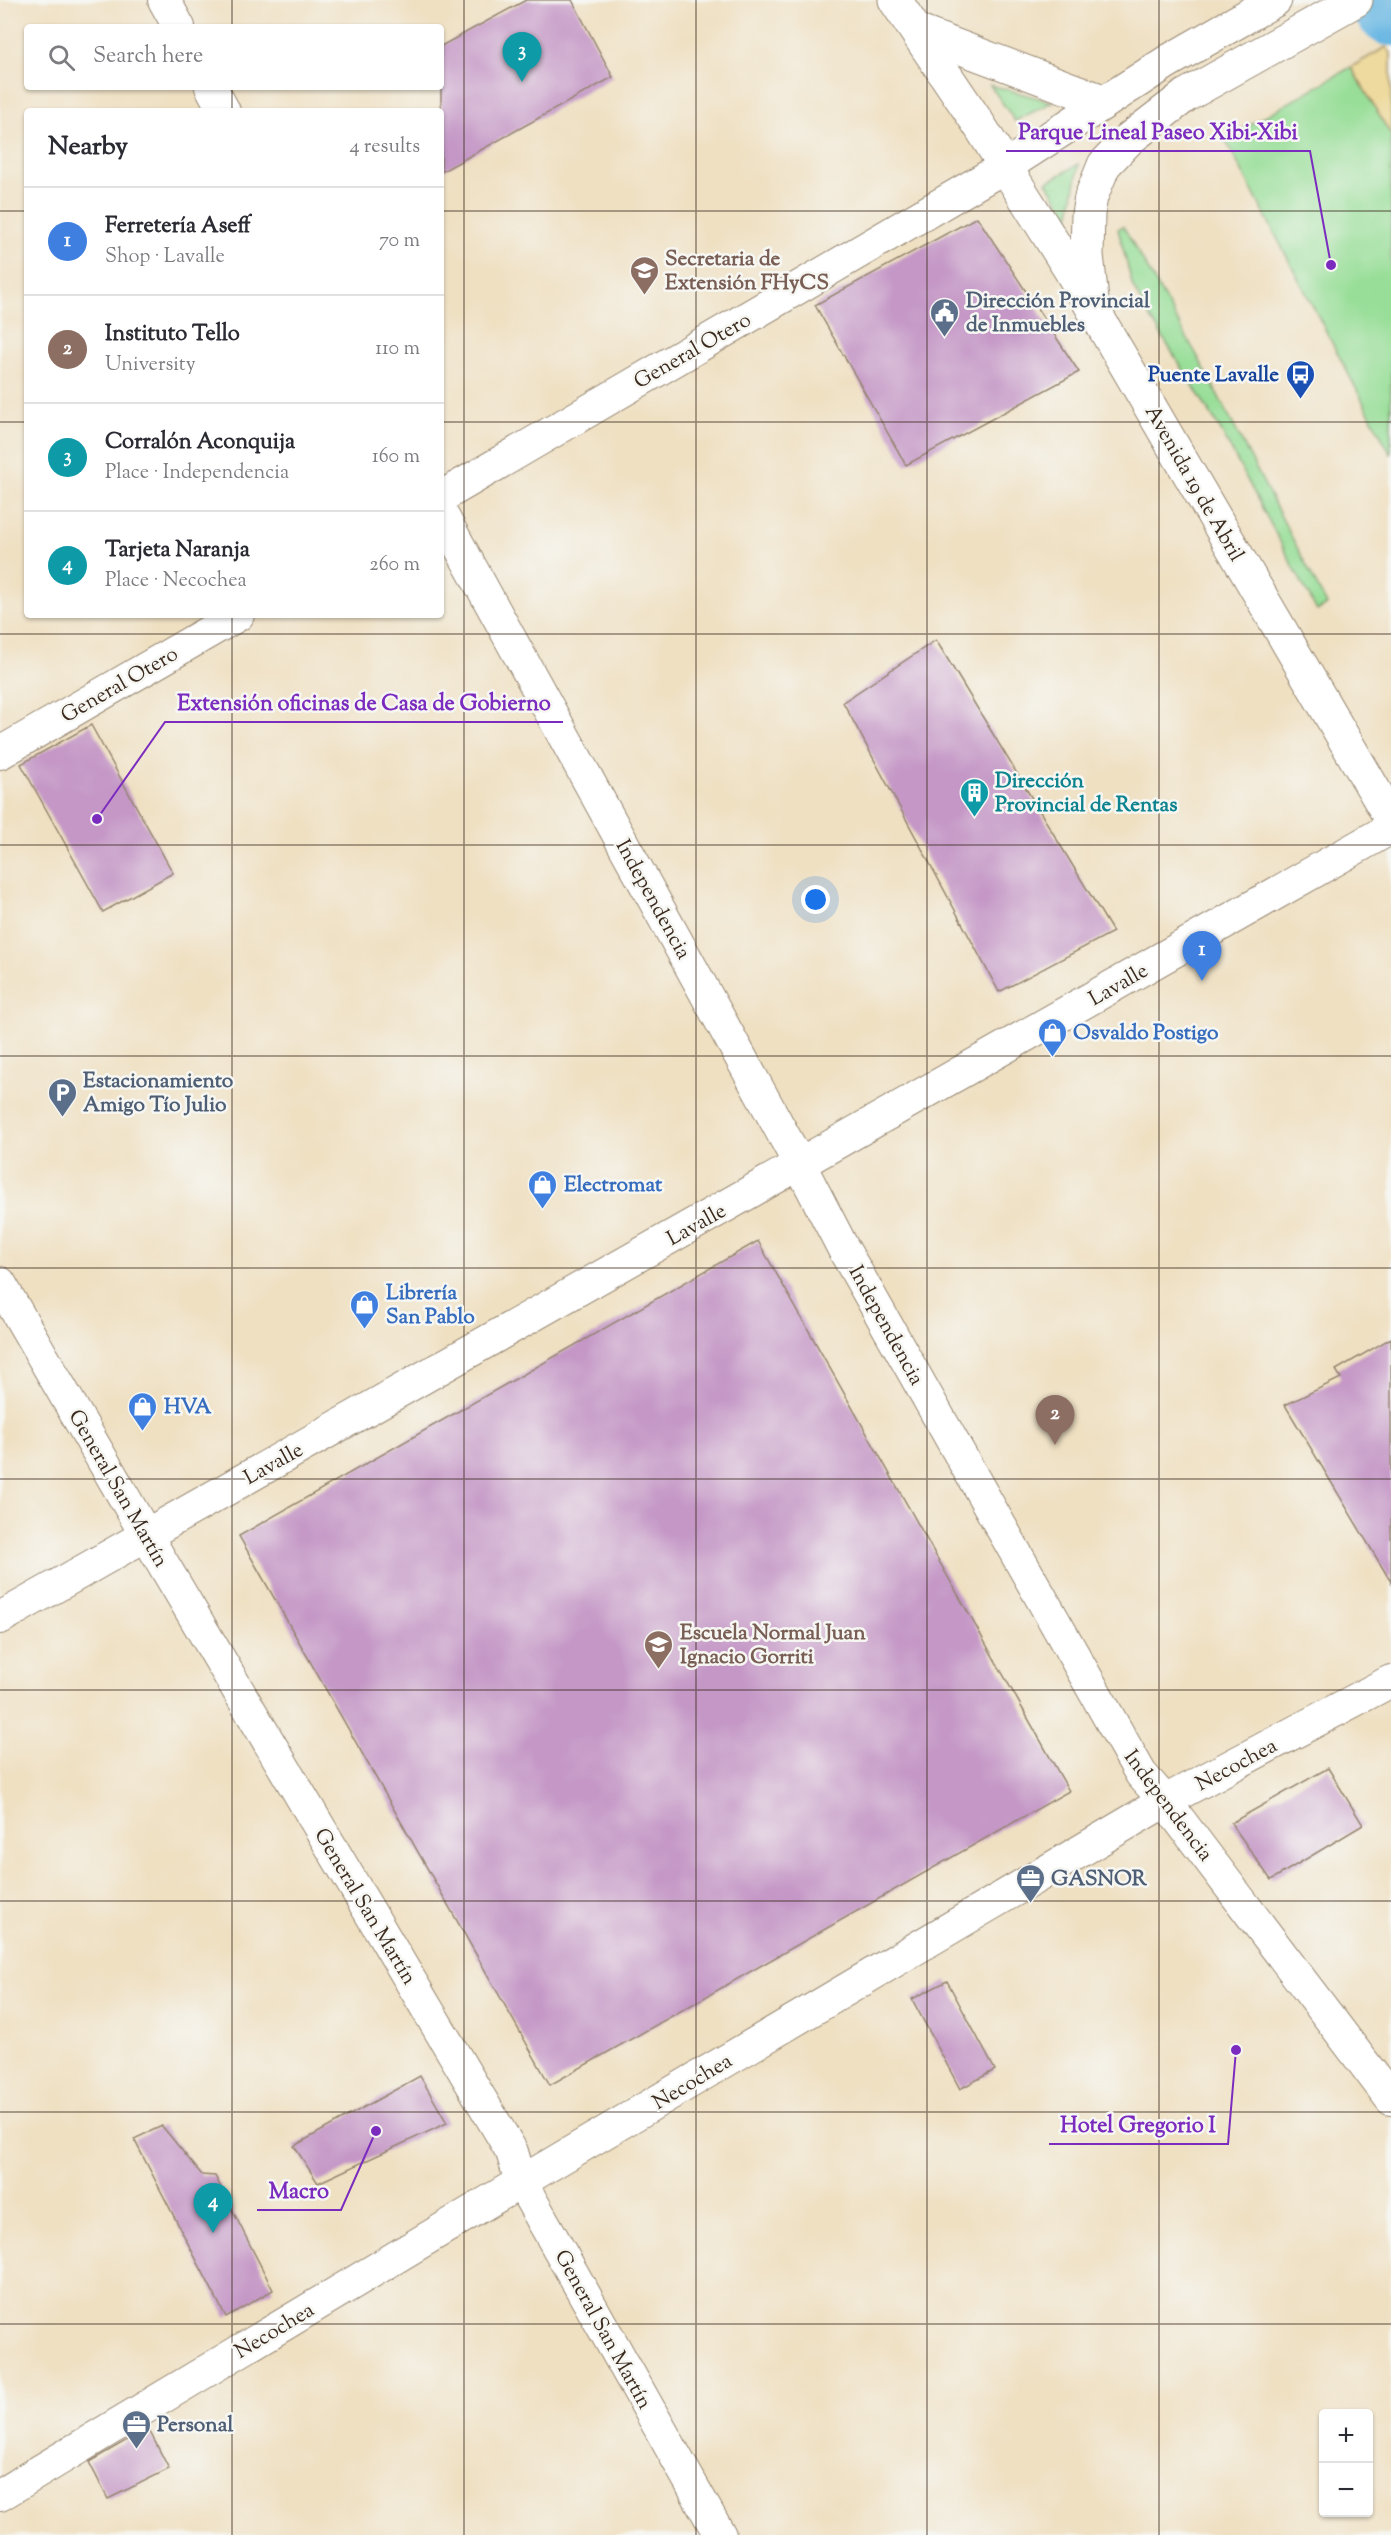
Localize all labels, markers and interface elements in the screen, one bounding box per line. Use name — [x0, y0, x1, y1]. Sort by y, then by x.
search box — [24, 24, 444, 90]
pin: 3 — [502, 32, 542, 82]
icon: search — [45, 41, 78, 74]
text: Search here — [93, 41, 203, 73]
callout: Parque Lineal Paseo Xibi-Xibi — [1006, 111, 1310, 151]
text: Parque Lineal Paseo Xibi-Xibi — [1018, 118, 1299, 150]
text: Nearby — [48, 129, 128, 166]
text: 4 results — [349, 133, 420, 162]
text: Ferretería Aseff — [105, 211, 251, 243]
text: 1 — [64, 227, 71, 256]
text: 70 m — [379, 227, 420, 256]
text: Shop · Lavalle — [105, 243, 225, 272]
place label: Secretaria de Extensión FHyCS — [665, 245, 829, 299]
school or university icon: Secretaria de Extensión FHyCS — [628, 254, 660, 296]
place label: Dirección Provincial de Inmuebles — [966, 287, 1150, 341]
public building icon: Dirección Provincial de Inmuebles — [929, 296, 961, 338]
street label: General Otero — [629, 306, 757, 397]
text: Instituto Tello — [105, 319, 240, 351]
text: 2 — [63, 335, 72, 364]
text: 110 m — [375, 335, 420, 364]
text: University — [105, 351, 196, 380]
bus stop icon: Puente Lavalle — [1284, 358, 1316, 400]
place label: Puente Lavalle — [1148, 361, 1279, 391]
street label: Avenida 19 de Abril — [1136, 400, 1250, 568]
text: Corralón Aconquija — [105, 427, 295, 459]
text: 3 — [63, 443, 72, 472]
text: 160 m — [372, 443, 420, 472]
text: Place · Independencia — [105, 459, 289, 488]
text: Tarjeta Naranja — [105, 535, 250, 567]
text: 4 — [62, 551, 73, 580]
text: 260 m — [369, 551, 420, 580]
text: Place · Necochea — [105, 567, 247, 596]
street label: General Otero — [56, 640, 184, 731]
callout: Extensión oficinas de Casa de Gobierno — [165, 682, 563, 722]
text: Extensión oficinas de Casa de Gobierno — [177, 689, 551, 721]
place label: Dirección Provincial de Rentas — [995, 767, 1177, 821]
building icon: Dirección Provincial de Rentas — [958, 776, 990, 818]
street label: Independencia — [607, 835, 698, 966]
your location — [801, 885, 830, 914]
pin: 1 — [1182, 932, 1222, 981]
street label: Lavalle — [1084, 957, 1154, 1015]
shop icon: Osvaldo Postigo — [1036, 1016, 1068, 1058]
place label: Osvaldo Postigo — [1073, 1019, 1219, 1049]
place label: Estacionamiento Amigo Tío Julio — [83, 1067, 234, 1121]
parking icon: Estacionamiento Amigo Tío Julio — [46, 1076, 78, 1118]
shop icon: Electromat — [527, 1168, 559, 1210]
place label: Electromat — [564, 1171, 663, 1201]
street label: Lavalle — [662, 1197, 732, 1254]
street label: Independencia — [840, 1261, 931, 1392]
place label: Librería San Pablo — [386, 1279, 475, 1333]
shop icon: Librería San Pablo — [349, 1288, 381, 1330]
shop icon: HVA — [127, 1390, 159, 1432]
place label: HVA — [164, 1393, 213, 1423]
pin: 2 — [1036, 1396, 1074, 1445]
street label: General San Martín — [60, 1404, 175, 1574]
street label: Lavalle — [239, 1436, 309, 1493]
place label: Escuela Normal Juan Ignacio Gorriti — [680, 1619, 866, 1673]
school or university icon: Escuela Normal Juan Ignacio Gorriti — [643, 1628, 675, 1670]
street label: Necochea — [1191, 1732, 1283, 1800]
street label: Independencia — [1115, 1744, 1220, 1868]
street label: General San Martín — [306, 1823, 423, 1991]
office icon: GASNOR — [1014, 1862, 1046, 1904]
place label: GASNOR — [1051, 1865, 1148, 1895]
street label: Necochea — [648, 2047, 739, 2118]
callout: Hotel Gregorio I — [1049, 2104, 1228, 2144]
text: Hotel Gregorio I — [1060, 2111, 1216, 2143]
callout: Macro — [257, 2170, 341, 2210]
text: Macro — [269, 2177, 329, 2209]
pin: 4 — [194, 2184, 232, 2233]
street label: General San Martín — [546, 2245, 659, 2415]
street label: Necochea — [230, 2296, 321, 2367]
office icon: Personal — [120, 2408, 152, 2450]
map controls — [1319, 2409, 1373, 2517]
button: + — [1319, 2409, 1373, 2463]
place label: Personal — [157, 2411, 233, 2441]
button: − — [1319, 2463, 1373, 2517]

